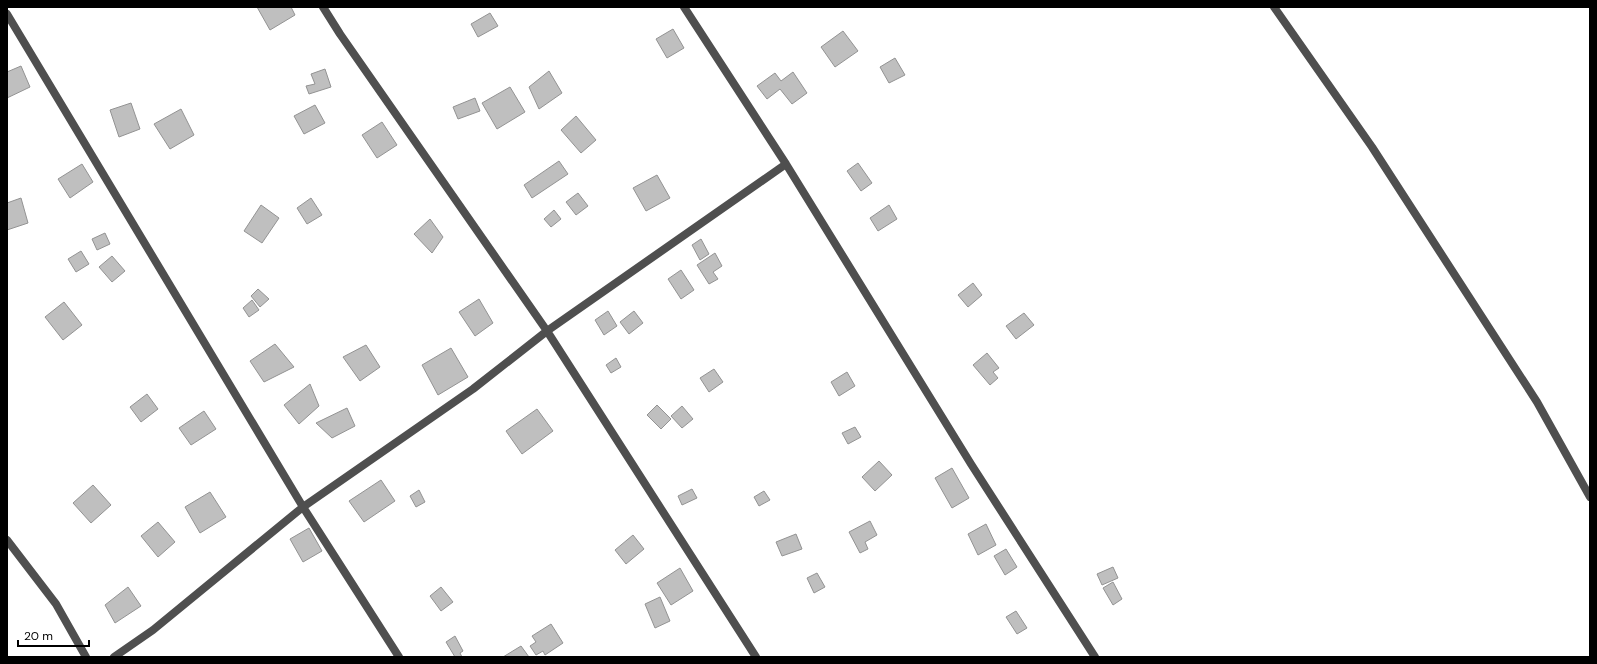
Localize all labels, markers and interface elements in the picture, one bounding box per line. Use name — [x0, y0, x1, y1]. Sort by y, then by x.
scale bar — [18, 622, 89, 648]
text: 20 m — [24, 628, 53, 644]

